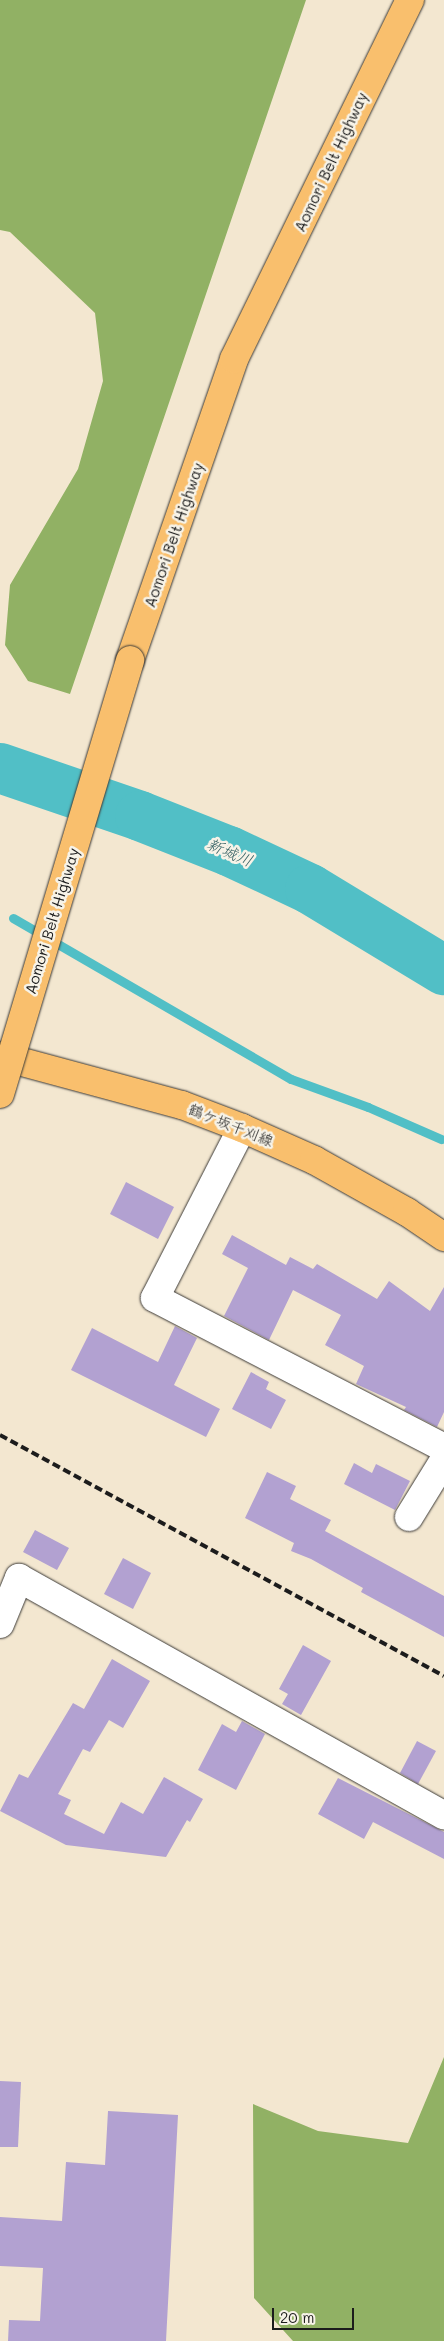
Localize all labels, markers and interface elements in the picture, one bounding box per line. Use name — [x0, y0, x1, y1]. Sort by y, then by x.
street label: Aomori Belt Highway — [291, 89, 371, 235]
street label: Aomori Belt Highway — [141, 460, 207, 610]
water label: 新城川 — [204, 834, 256, 870]
street label: Aomori Belt Highway — [21, 846, 83, 996]
street label: 鶴ケ坂千刈線 — [186, 1100, 276, 1150]
scale bar — [274, 2298, 356, 2330]
text: 20 m — [280, 2307, 314, 2327]

